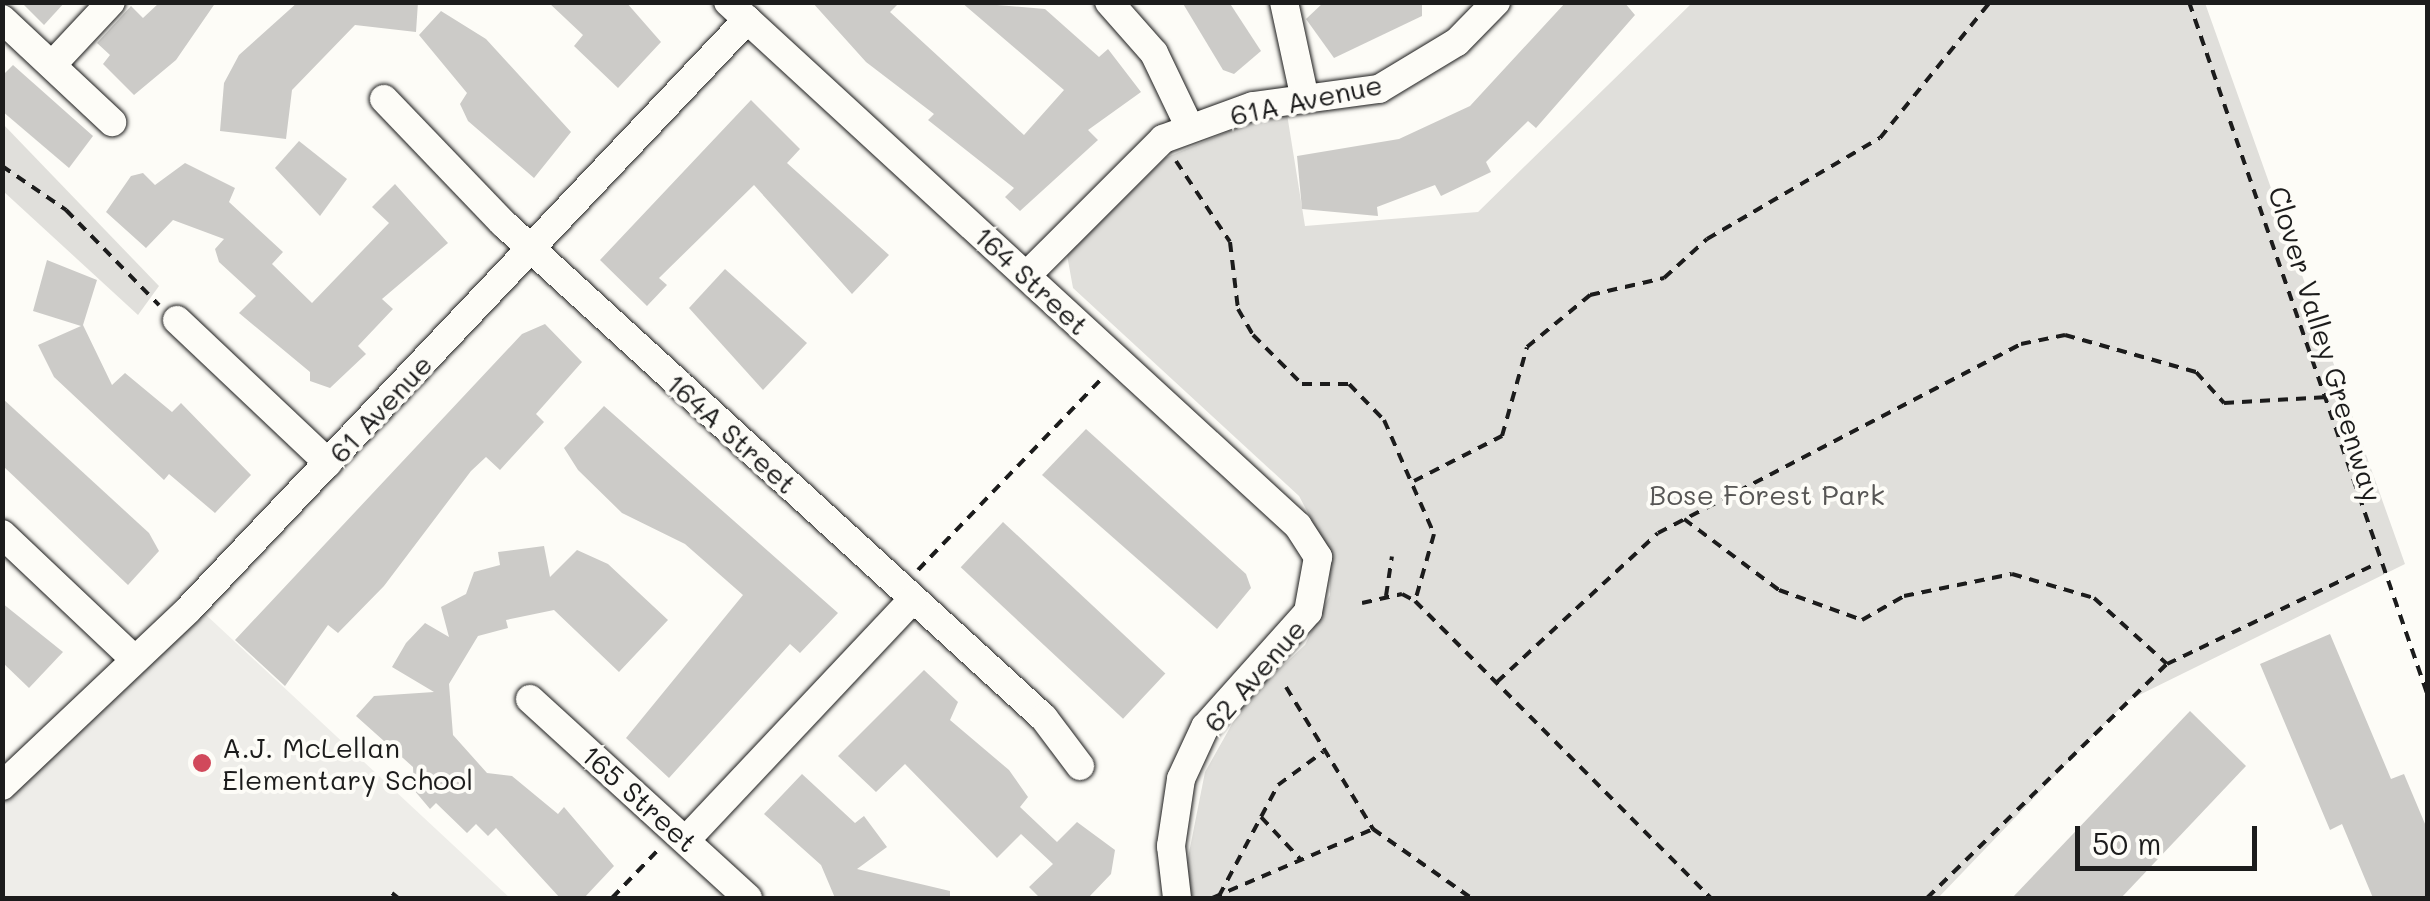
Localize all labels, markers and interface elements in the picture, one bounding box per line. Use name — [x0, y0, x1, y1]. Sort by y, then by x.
street label: 61A Avenue — [1227, 66, 1385, 132]
street label: Clover Valley Greenway — [2262, 182, 2390, 506]
street label: 164 Street — [968, 219, 1096, 341]
street label: 61 Avenue — [322, 347, 438, 469]
street label: 164A Street — [660, 366, 804, 500]
park label: Bose Forest Park — [1649, 477, 1885, 511]
street label: 62 Avenue — [1196, 612, 1312, 738]
place label: A.J. McLellan Elementary School — [222, 730, 473, 796]
street label: 165 Street — [575, 737, 705, 859]
marker: A.J. McLellan Elementary School — [191, 752, 213, 774]
scale bar — [2080, 806, 2262, 868]
text: 50 m — [2092, 823, 2162, 863]

